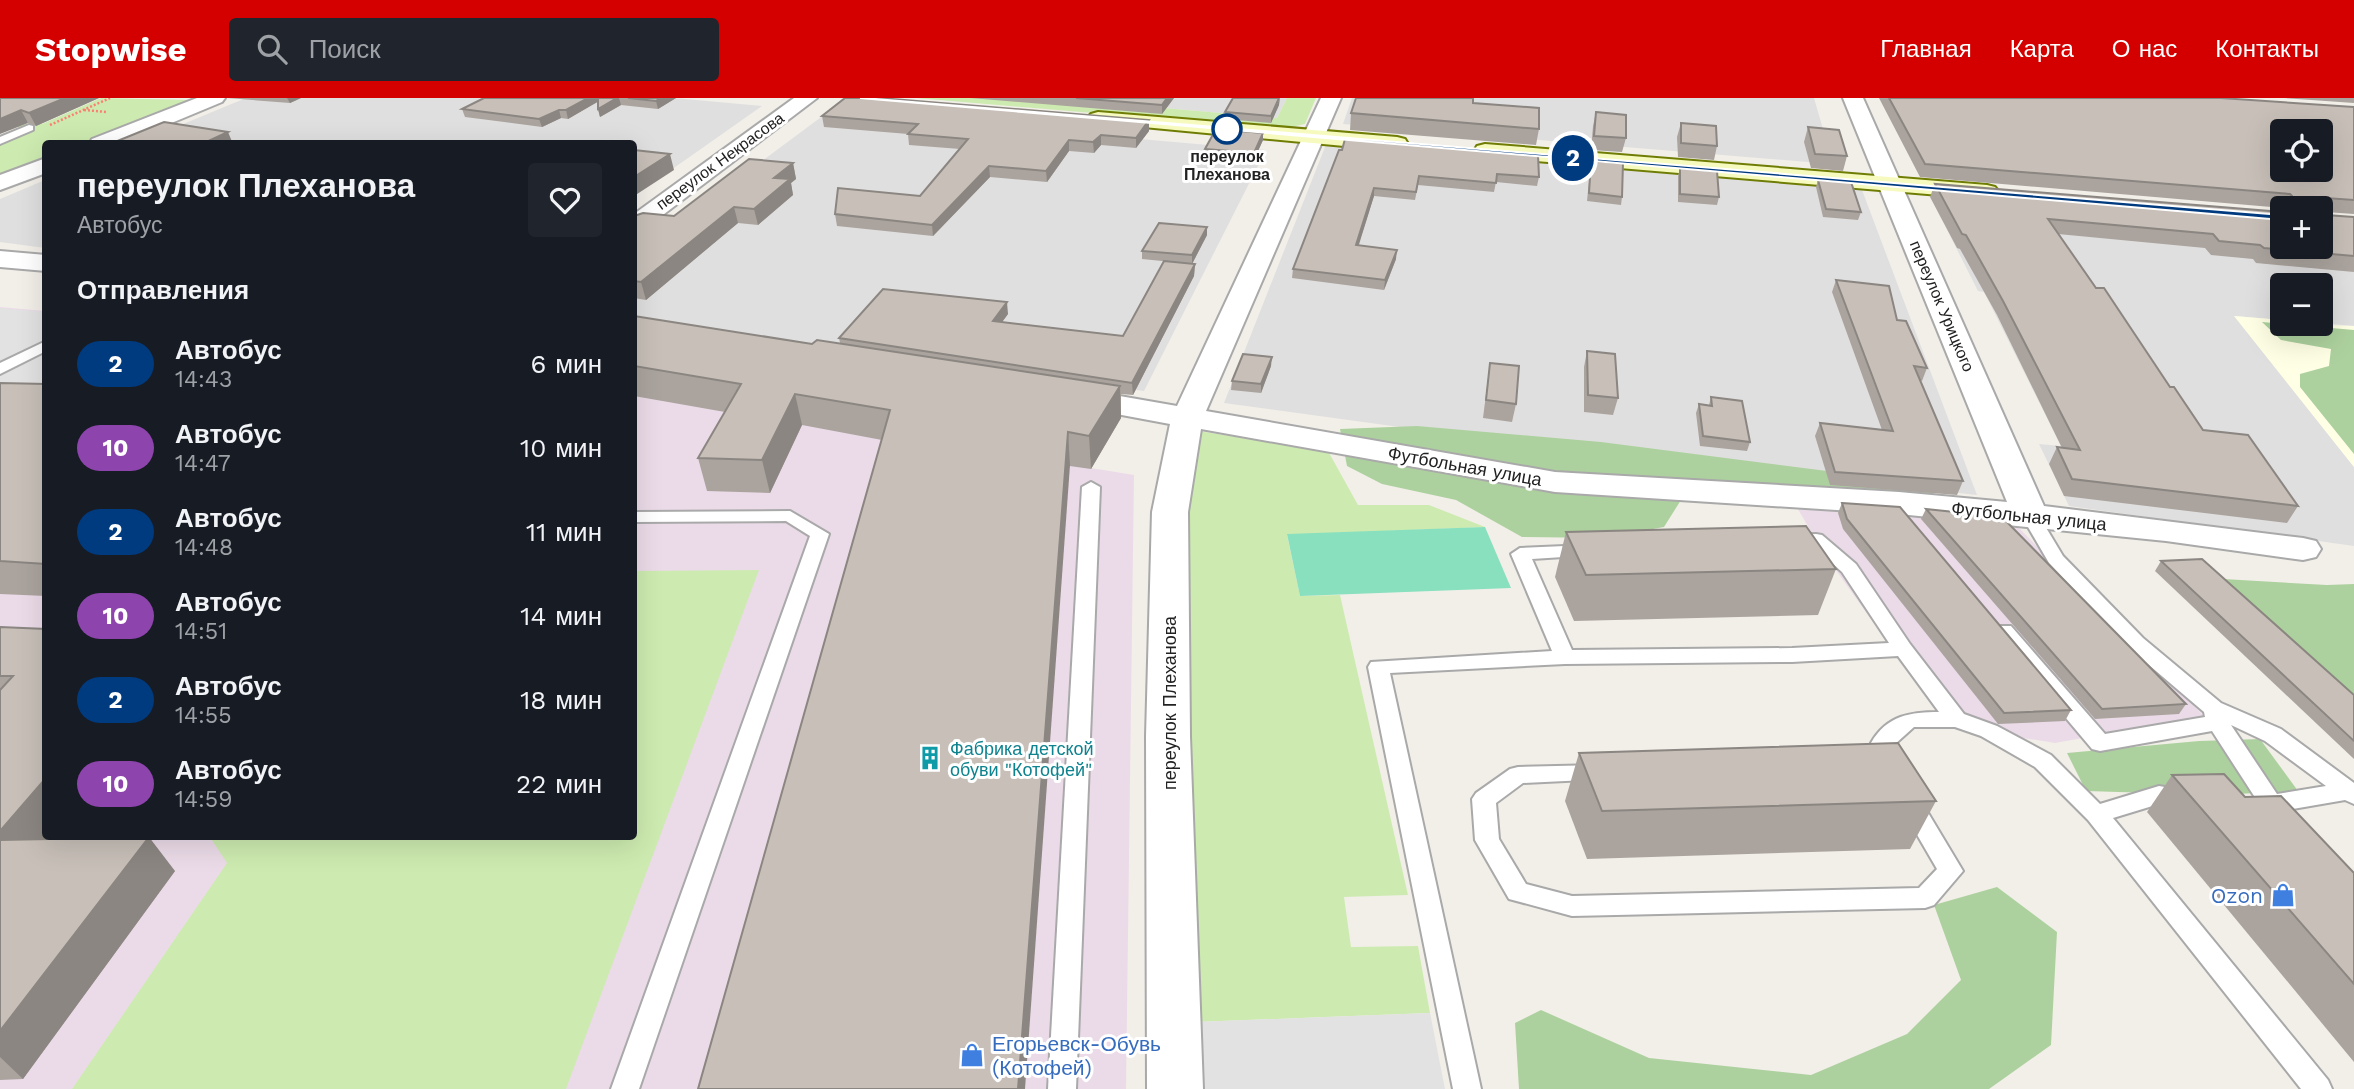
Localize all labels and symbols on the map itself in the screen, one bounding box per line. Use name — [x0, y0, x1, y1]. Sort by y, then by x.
street label: переулок Некрасова — [652, 108, 788, 214]
marker: переулок Плеханова — [1212, 114, 1242, 144]
line badge: 2 — [1550, 135, 1596, 181]
place label: переулок Плеханова — [1184, 147, 1270, 184]
street label: переулок Урицкого — [1906, 238, 1978, 375]
street label: Футбольная улица — [1386, 442, 1545, 490]
street label: Футбольная улица — [1950, 497, 2109, 535]
street label: переулок Плеханова — [1159, 615, 1180, 790]
place label: Фабрика детской обуви "Котофей" — [950, 738, 1094, 780]
building icon: Фабрика детской обуви "Котофей" — [916, 744, 944, 772]
shop icon: Ozon — [2269, 881, 2297, 909]
place label: Ozon — [2211, 883, 2263, 908]
place label: Егорьевск-Обувь (Котофей) — [992, 1031, 1161, 1080]
shop icon: Егорьевск-Обувь (Котофей) — [958, 1041, 986, 1069]

